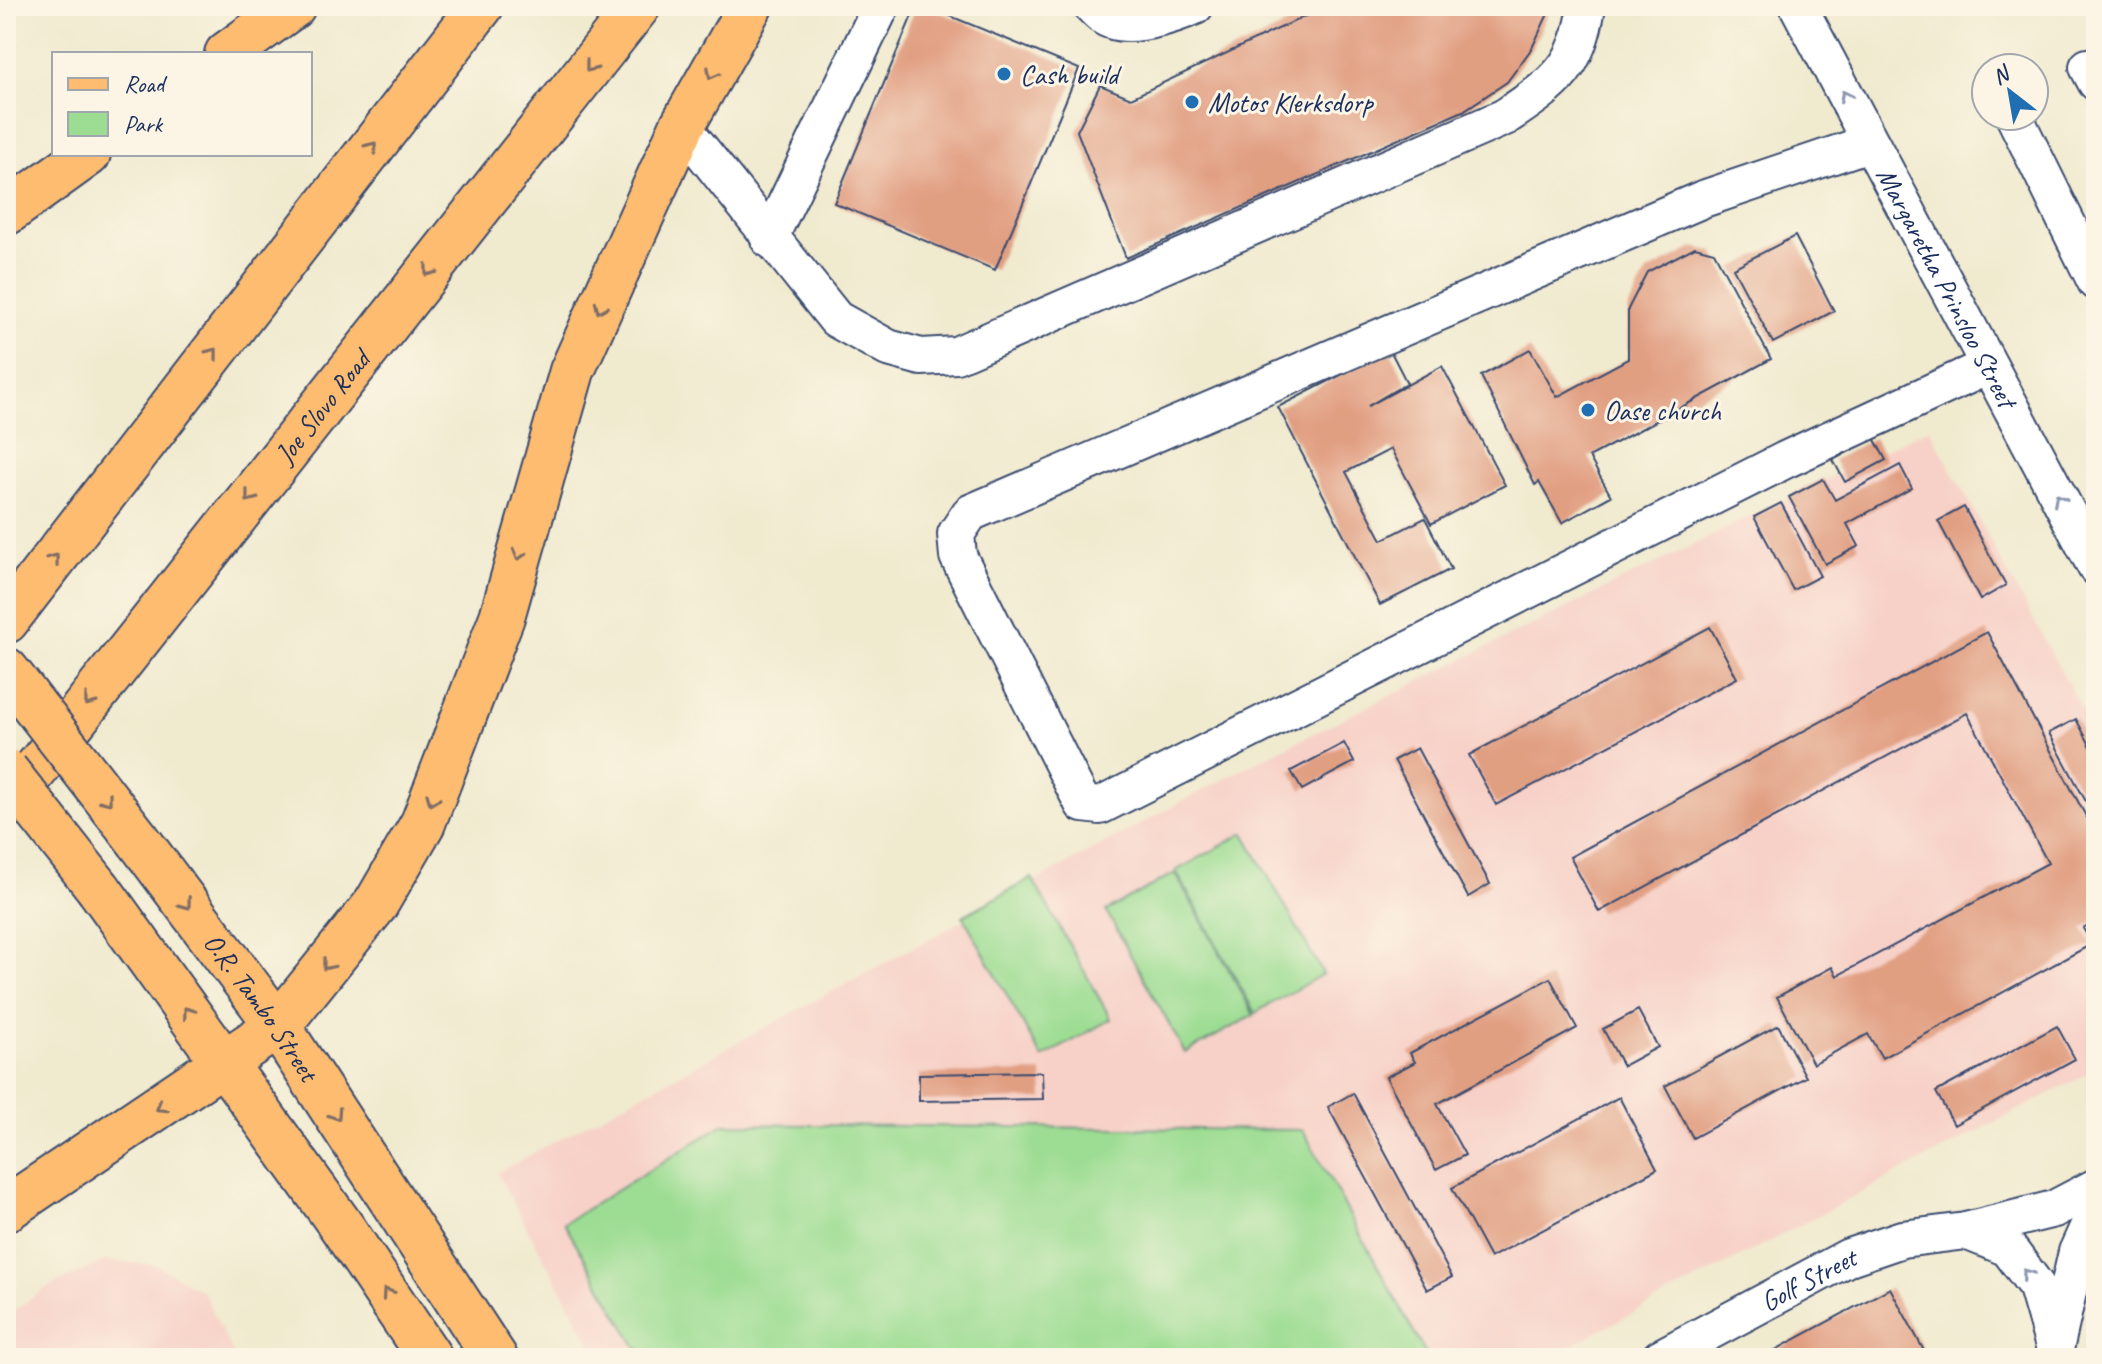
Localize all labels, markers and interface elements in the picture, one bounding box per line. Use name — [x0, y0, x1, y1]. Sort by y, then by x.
legend — [52, 52, 312, 156]
north arrow — [1970, 52, 2050, 132]
place label: Cash build — [1020, 57, 1122, 92]
one-way arrow — [585, 58, 599, 73]
text: N — [1987, 58, 2016, 91]
marker: Cash build — [995, 65, 1013, 83]
one-way arrow — [706, 66, 721, 80]
text: Road — [124, 69, 168, 99]
place label: Motos Klerksdorp — [1208, 85, 1375, 120]
one-way arrow — [1839, 90, 1855, 105]
marker: Motos Klerksdorp — [1183, 93, 1201, 111]
text: Park — [124, 109, 164, 139]
one-way arrow — [362, 141, 376, 156]
street label: Margaretha Prinsloo Street — [1869, 161, 2027, 416]
one-way arrow — [424, 262, 438, 277]
one-way arrow — [593, 300, 609, 315]
street label: Joe Slovo Road — [266, 340, 380, 472]
one-way arrow — [203, 347, 217, 362]
place label: Oase church — [1604, 393, 1721, 428]
marker: Oase church — [1579, 401, 1597, 419]
one-way arrow — [246, 488, 260, 503]
one-way arrow — [2054, 492, 2069, 507]
one-way arrow — [512, 548, 529, 562]
one-way arrow — [44, 553, 58, 568]
one-way arrow — [84, 692, 99, 706]
one-way arrow — [97, 791, 112, 805]
one-way arrow — [425, 792, 442, 806]
one-way arrow — [177, 895, 191, 909]
street label: O.R. Tambo Street — [196, 926, 328, 1090]
one-way arrow — [323, 955, 337, 970]
one-way arrow — [184, 1007, 198, 1021]
one-way arrow — [155, 1097, 170, 1112]
one-way arrow — [326, 1106, 341, 1121]
street label: Golf Street — [1754, 1238, 1863, 1319]
one-way arrow — [2022, 1268, 2037, 1283]
one-way arrow — [382, 1288, 397, 1302]

